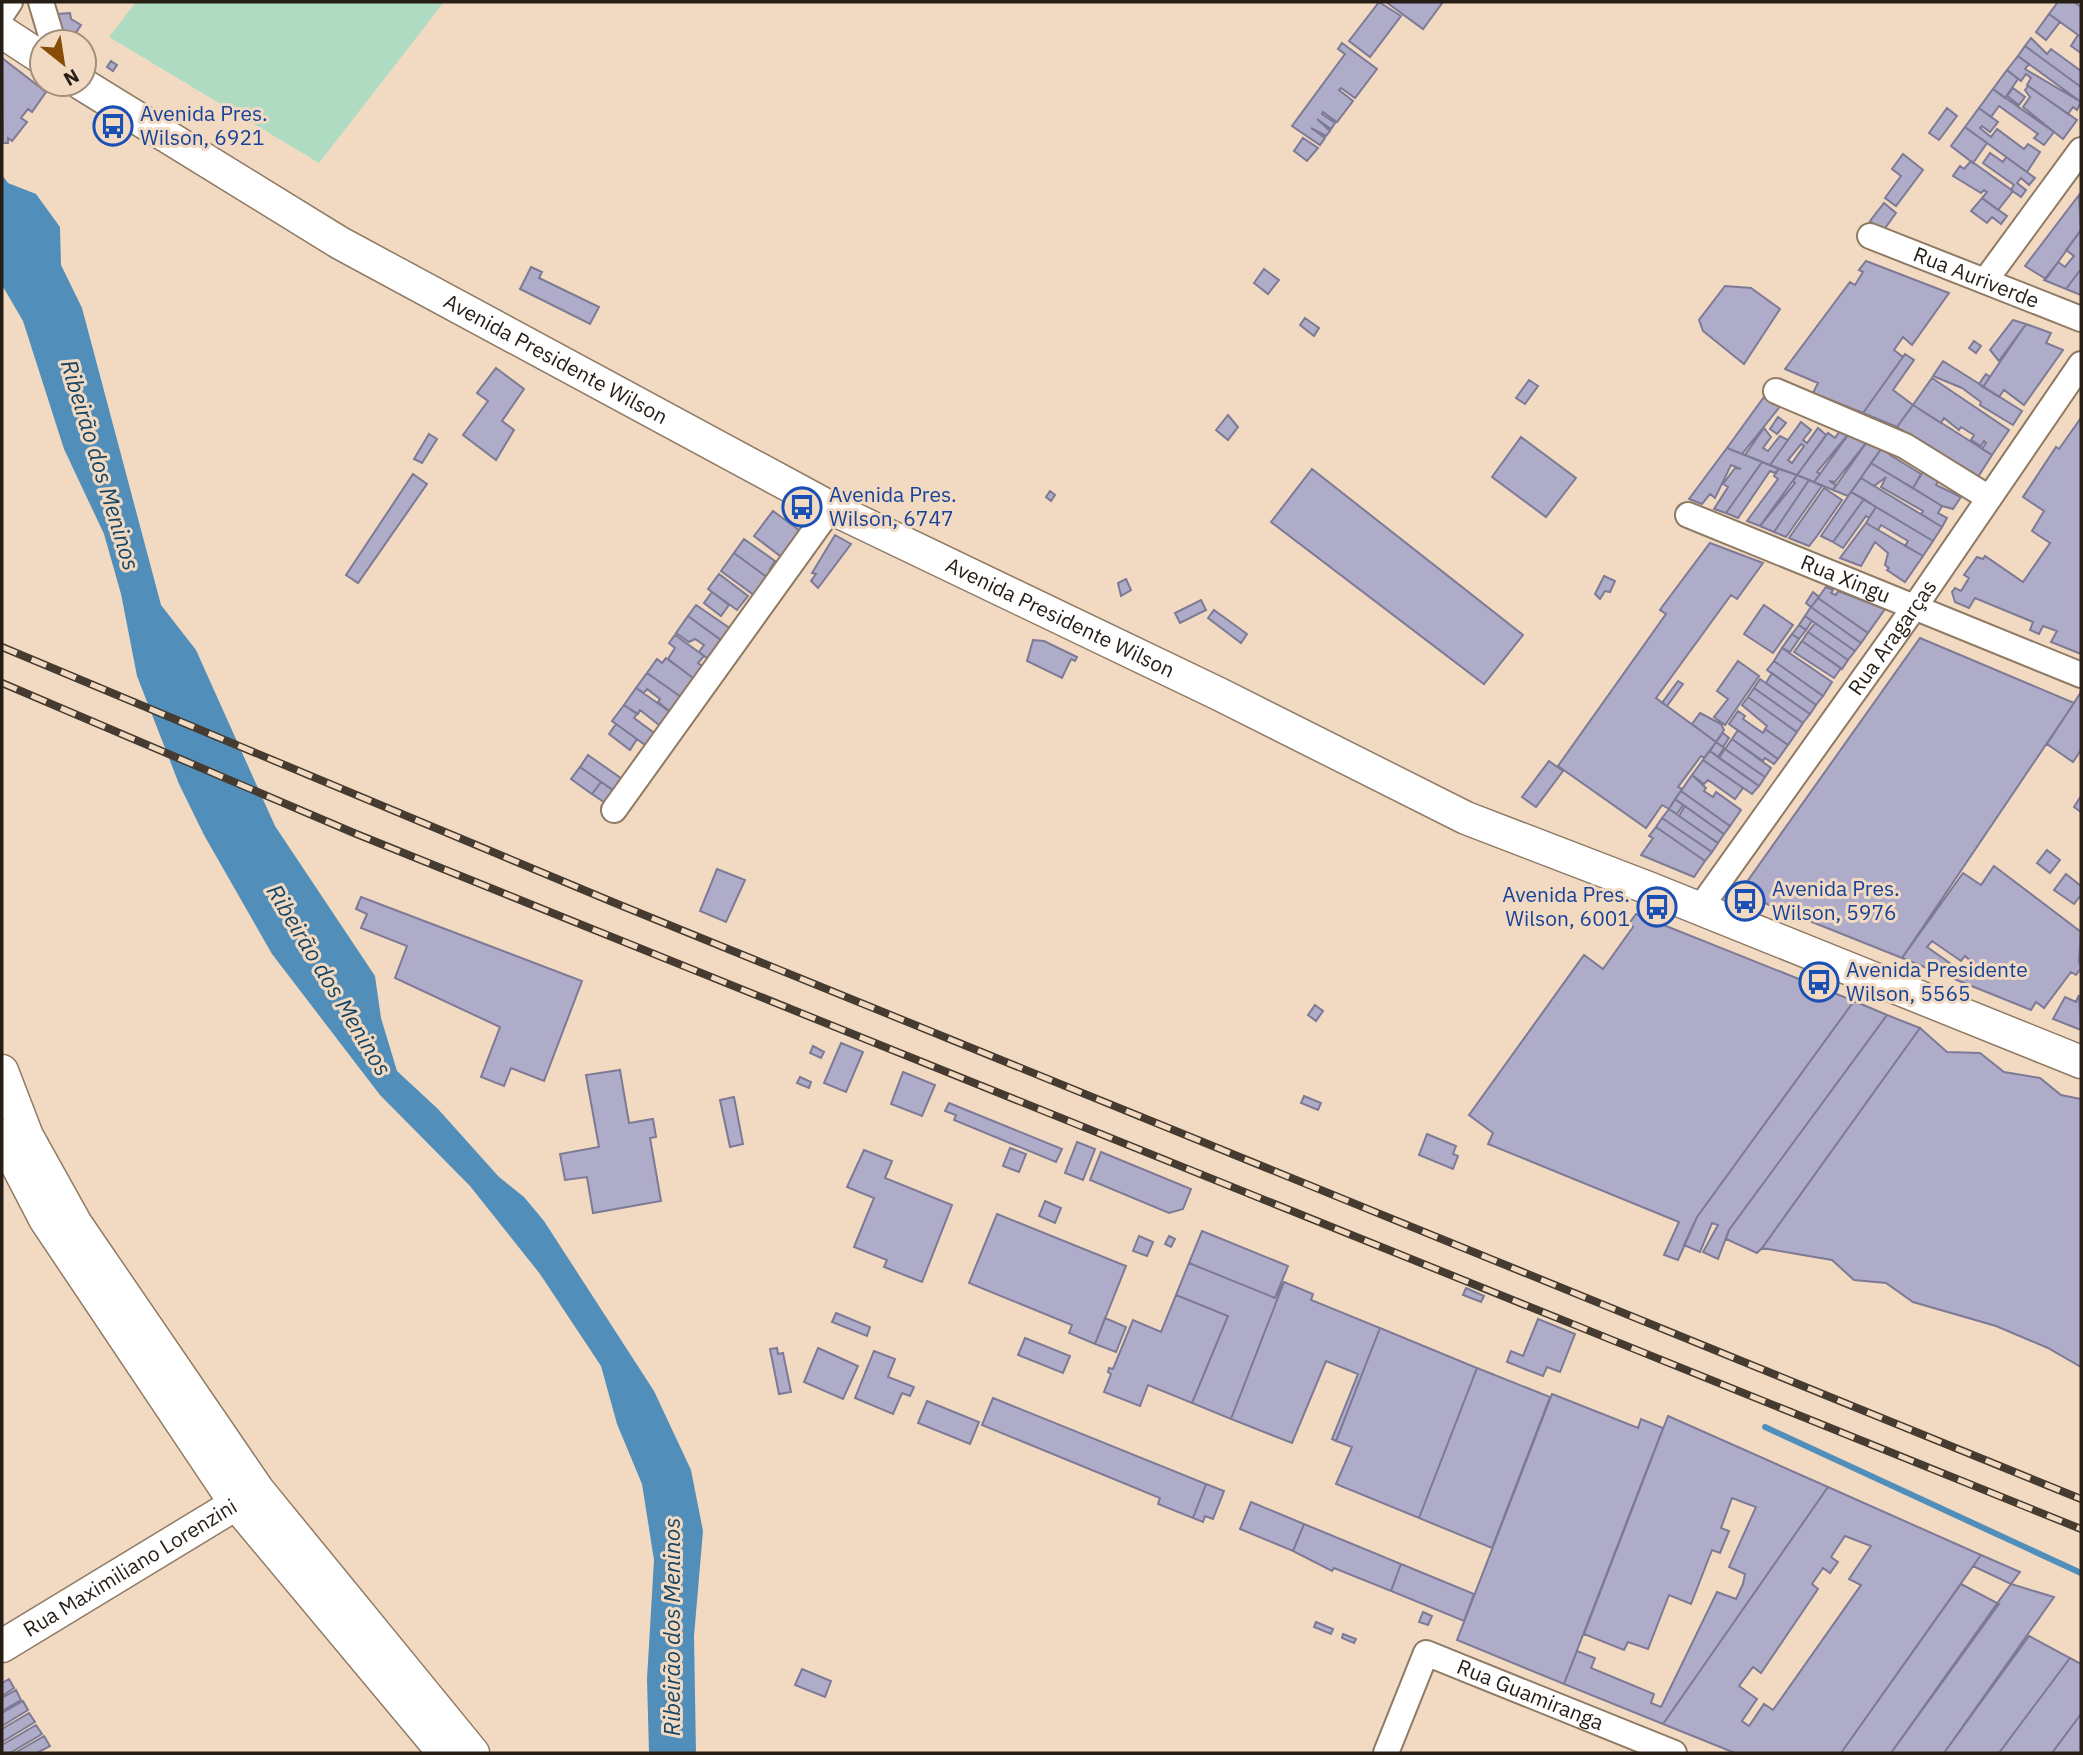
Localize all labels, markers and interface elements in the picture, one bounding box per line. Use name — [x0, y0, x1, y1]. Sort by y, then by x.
north arrow — [28, 28, 98, 98]
text: N — [60, 64, 83, 92]
place label: Avenida Pres. Wilson, 6921 — [140, 99, 268, 151]
bus stop icon: Avenida Pres. Wilson, 6921 — [92, 105, 134, 147]
street label: Rua Auriverde — [1909, 239, 2043, 314]
street label: Avenida Presidente Wilson — [439, 287, 673, 430]
water label: Ribeirão dos Meninos — [55, 356, 147, 574]
place label: Avenida Pres. Wilson, 6747 — [829, 480, 957, 532]
bus stop icon: Avenida Pres. Wilson, 6747 — [781, 486, 823, 528]
street label: Rua Xingu — [1797, 547, 1895, 609]
street label: Avenida Presidente Wilson — [941, 550, 1179, 684]
street label: Rua Aragarças — [1841, 574, 1942, 700]
place label: Avenida Pres. Wilson, 5976 — [1772, 874, 1900, 926]
water label: Ribeirão dos Meninos — [261, 878, 399, 1081]
place label: Avenida Pres. Wilson, 6001 — [1502, 880, 1630, 932]
bus stop icon: Avenida Pres. Wilson, 5976 — [1724, 880, 1766, 922]
bus stop icon: Avenida Pres. Wilson, 6001 — [1636, 886, 1678, 928]
place label: Avenida Presidente Wilson, 5565 — [1846, 955, 2028, 1007]
bus stop icon: Avenida Presidente Wilson, 5565 — [1798, 961, 1840, 1003]
street label: Rua Maximiliano Lorenzini — [17, 1492, 242, 1643]
water label: Ribeirão dos Meninos — [656, 1518, 686, 1736]
street label: Rua Guamiranga — [1453, 1652, 1608, 1736]

